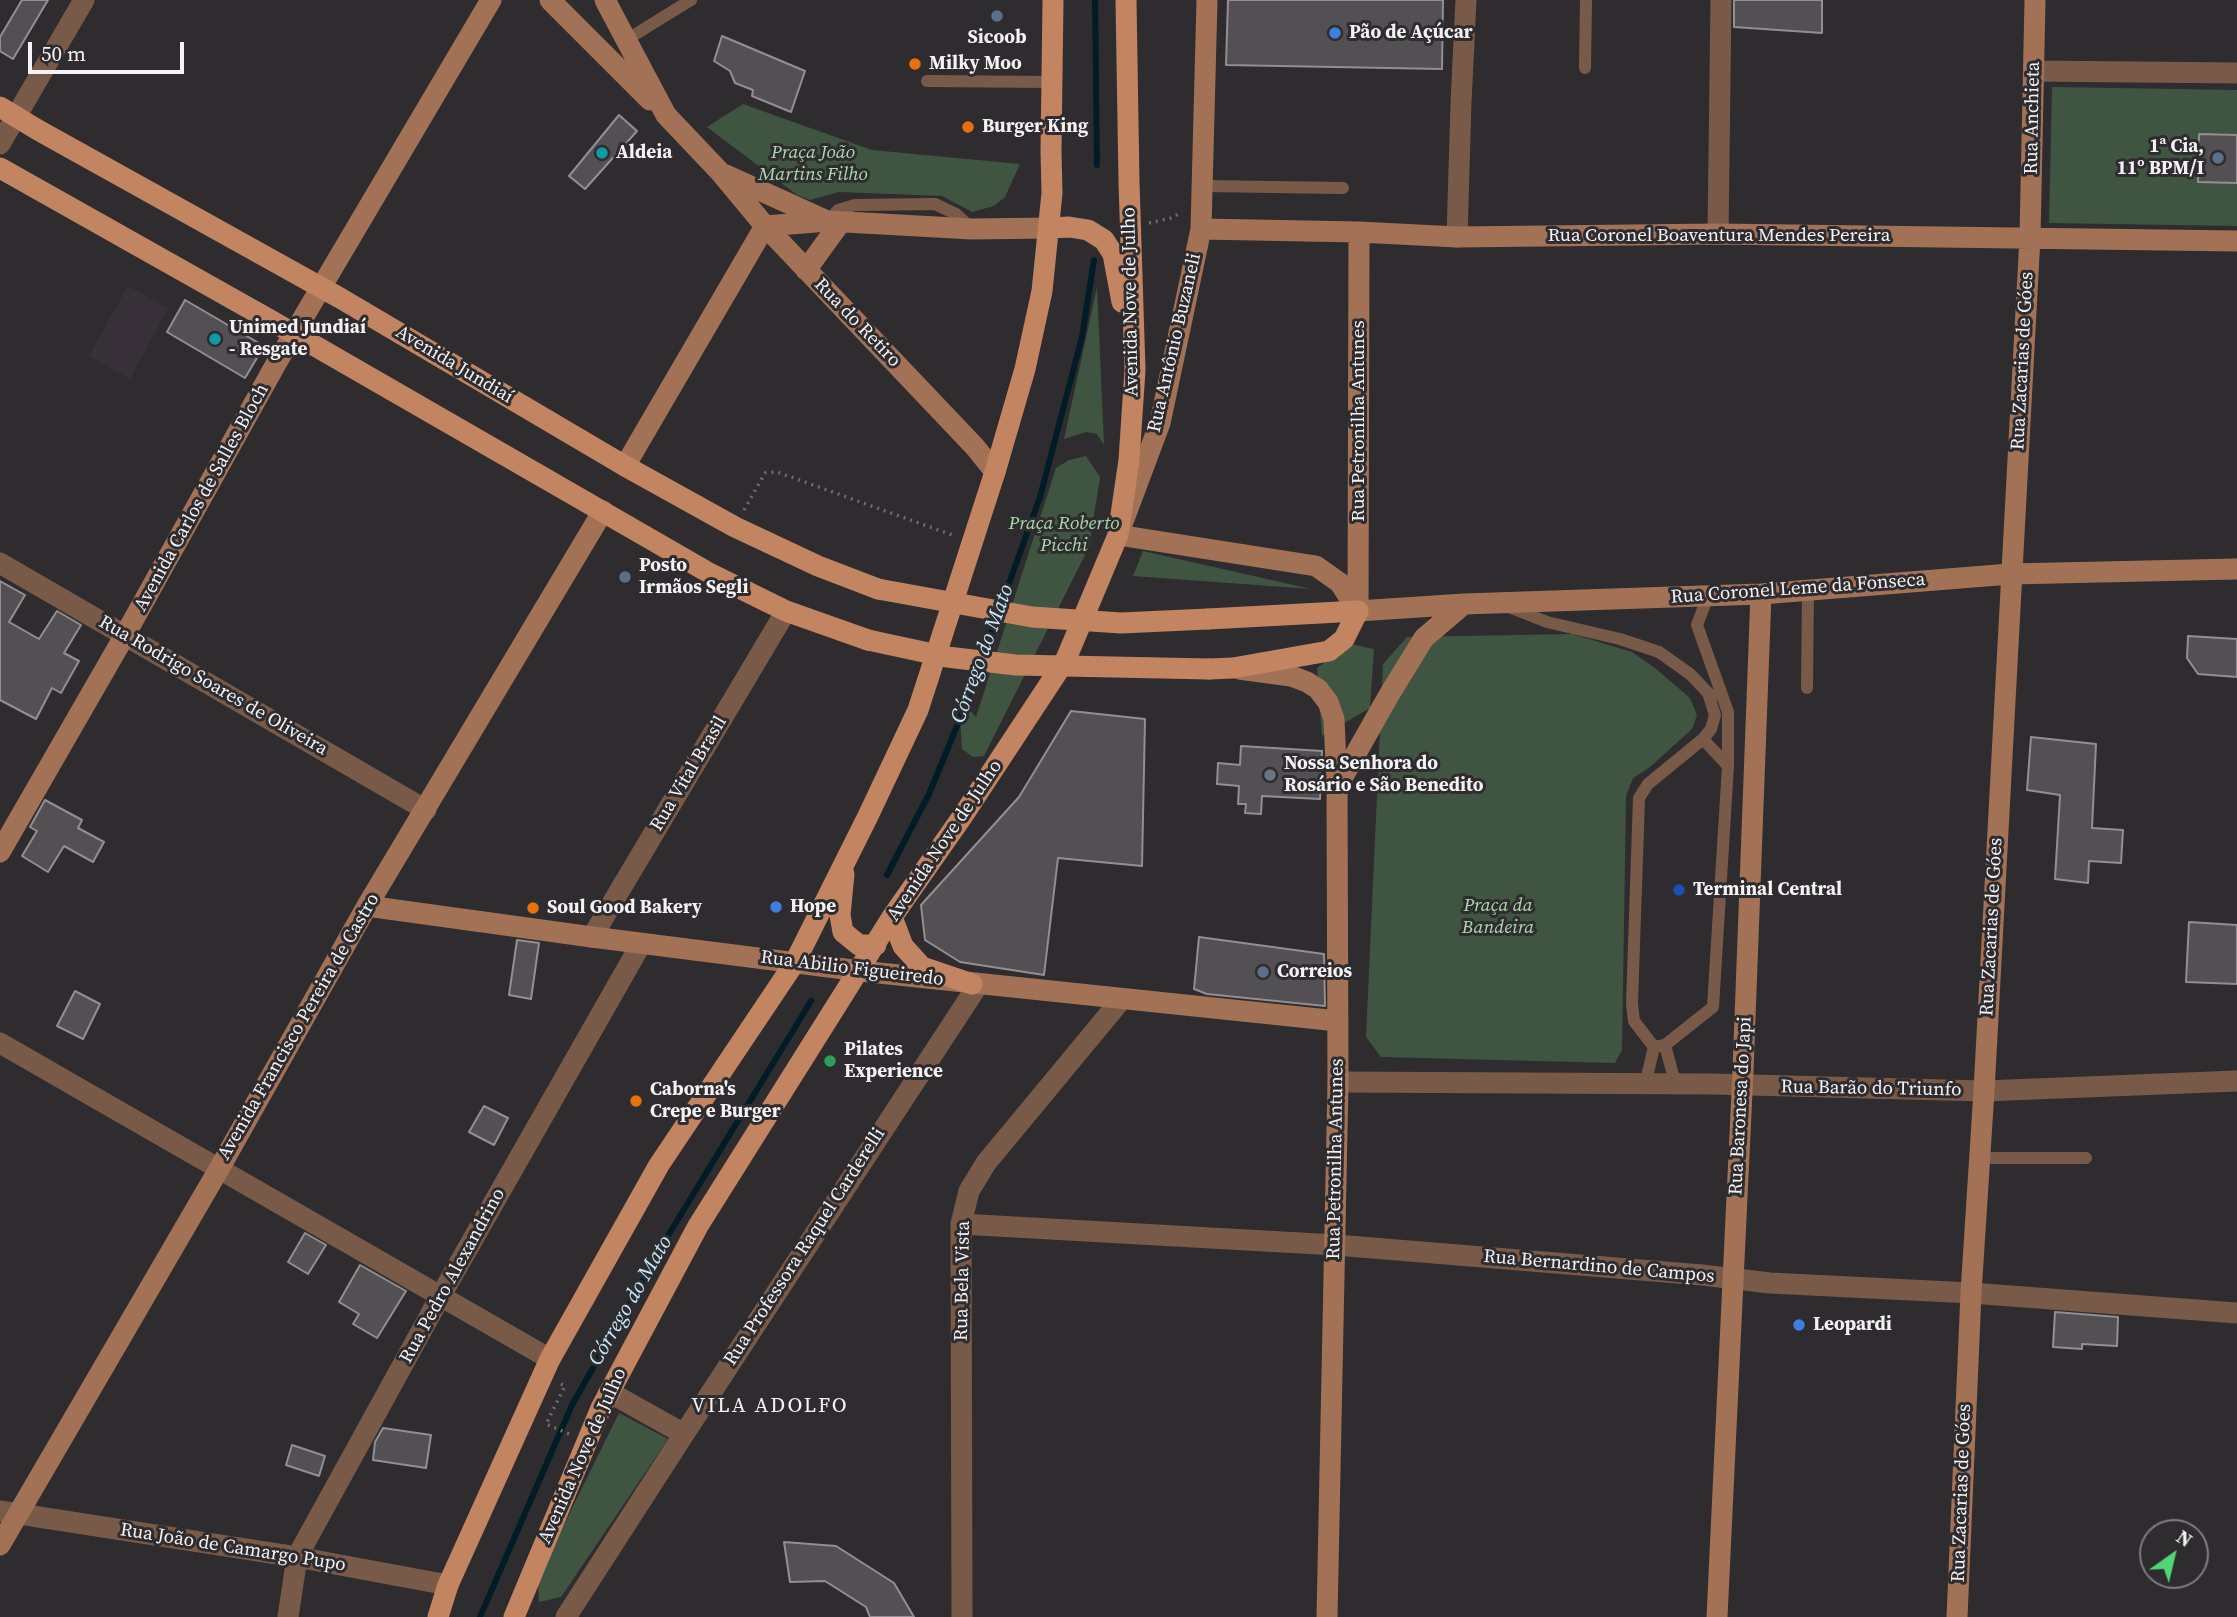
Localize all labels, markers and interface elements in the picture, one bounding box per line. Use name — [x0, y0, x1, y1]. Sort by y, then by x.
marker: Sicoob — [989, 8, 1005, 24]
place label: Pão de Açúcar — [1349, 22, 1473, 44]
marker: Pão de Açúcar — [1327, 25, 1343, 41]
place label: Sicoob — [967, 27, 1027, 49]
scale bar — [32, 28, 187, 72]
text: 50 m — [41, 39, 86, 68]
place label: Milky Moo — [929, 53, 1022, 75]
marker: Milky Moo — [907, 56, 923, 72]
street label: Rua Anchieta — [2021, 61, 2045, 175]
place label: Burger King — [982, 116, 1088, 138]
marker: Burger King — [960, 119, 976, 135]
place label: 1ª Cia, 11º BPM/I — [2117, 136, 2204, 180]
place label: Aldeia — [616, 142, 672, 164]
park label: Praça João Martins Filho — [758, 142, 868, 186]
marker: Aldeia — [594, 145, 610, 161]
marker: 1ª Cia, 11º BPM/I — [2210, 150, 2226, 166]
street label: Avenida Nove de Julho — [1118, 207, 1144, 397]
street label: Rua Coronel Boaventura Mendes Pereira — [1548, 225, 1890, 247]
street label: Rua Antônio Buzaneli — [1143, 251, 1207, 435]
street label: Rua Zacarias de Góes — [2007, 271, 2039, 451]
street label: Rua do Retiro — [809, 274, 905, 372]
place label: Unimed Jundiaí - Resgate — [229, 317, 366, 361]
street label: Rua Petronilha Antunes — [1348, 320, 1370, 522]
street label: Avenida Jundiaí — [391, 321, 517, 409]
marker: Unimed Jundiaí - Resgate — [207, 331, 223, 347]
street label: Avenida Carlos de Salles Bloch — [130, 380, 274, 616]
park label: Praça Roberto Picchi — [1009, 513, 1119, 557]
place label: Posto Irmãos Segli — [639, 555, 748, 599]
marker: Posto Irmãos Segli — [617, 569, 633, 585]
street label: Rua Coronel Leme da Fonseca — [1670, 569, 1926, 609]
water label: Córrego do Mato — [946, 581, 1020, 727]
street label: Rua Rodrigo Soares de Oliveira — [95, 611, 331, 761]
street label: Rua Vital Brasil — [646, 712, 732, 836]
place label: Nossa Senhora do Rosário e São Benedito — [1284, 753, 1483, 797]
street label: Avenida Nove de Julho — [882, 756, 1008, 926]
marker: Nossa Senhora do Rosário e São Benedito — [1262, 767, 1278, 783]
street label: Rua Zacarias de Góes — [1976, 837, 2008, 1017]
place label: Terminal Central — [1693, 879, 1842, 901]
marker: Terminal Central — [1671, 882, 1687, 898]
street label: Avenida Francisco Pereira de Castro — [213, 890, 385, 1164]
park label: Praça da Bandeira — [1462, 895, 1534, 939]
place label: Hope — [790, 896, 836, 918]
place label: Soul Good Bakery — [547, 897, 702, 919]
marker: Hope — [768, 899, 784, 915]
marker: Soul Good Bakery — [525, 900, 541, 916]
street label: Rua Abilio Figueiredo — [759, 946, 945, 992]
place label: Correios — [1277, 961, 1352, 983]
marker: Correios — [1255, 964, 1271, 980]
street label: Rua Baronesa do Japi — [1725, 1016, 1757, 1196]
place label: Pilates Experience — [844, 1039, 943, 1083]
marker: Pilates Experience — [822, 1053, 838, 1069]
street label: Rua Petronilha Antunes — [1323, 1058, 1349, 1260]
street label: Rua Barão do Triunfo — [1780, 1076, 1962, 1102]
place label: Caborna's Crepe e Burger — [650, 1079, 781, 1123]
marker: Caborna's Crepe e Burger — [628, 1093, 644, 1109]
street label: Rua Professora Raquel Carderelli — [719, 1124, 891, 1370]
street label: Rua Pedro Alexandrino — [395, 1185, 511, 1367]
street label: Rua Bela Vista — [951, 1221, 975, 1341]
water label: Córrego do Mato — [584, 1232, 678, 1370]
street label: Rua Bernardino de Campos — [1483, 1246, 1715, 1288]
place label: Leopardi — [1813, 1314, 1892, 1336]
marker: Leopardi — [1791, 1317, 1807, 1333]
street label: Avenida Nove de Julho — [534, 1365, 632, 1547]
district label: VILA ADOLFO — [693, 1394, 847, 1420]
street label: Rua Zacarias de Góes — [1947, 1403, 1977, 1583]
street label: Rua João de Camargo Pupo — [119, 1519, 347, 1577]
north arrow — [2139, 1519, 2209, 1589]
text: N — [2172, 1524, 2198, 1553]

